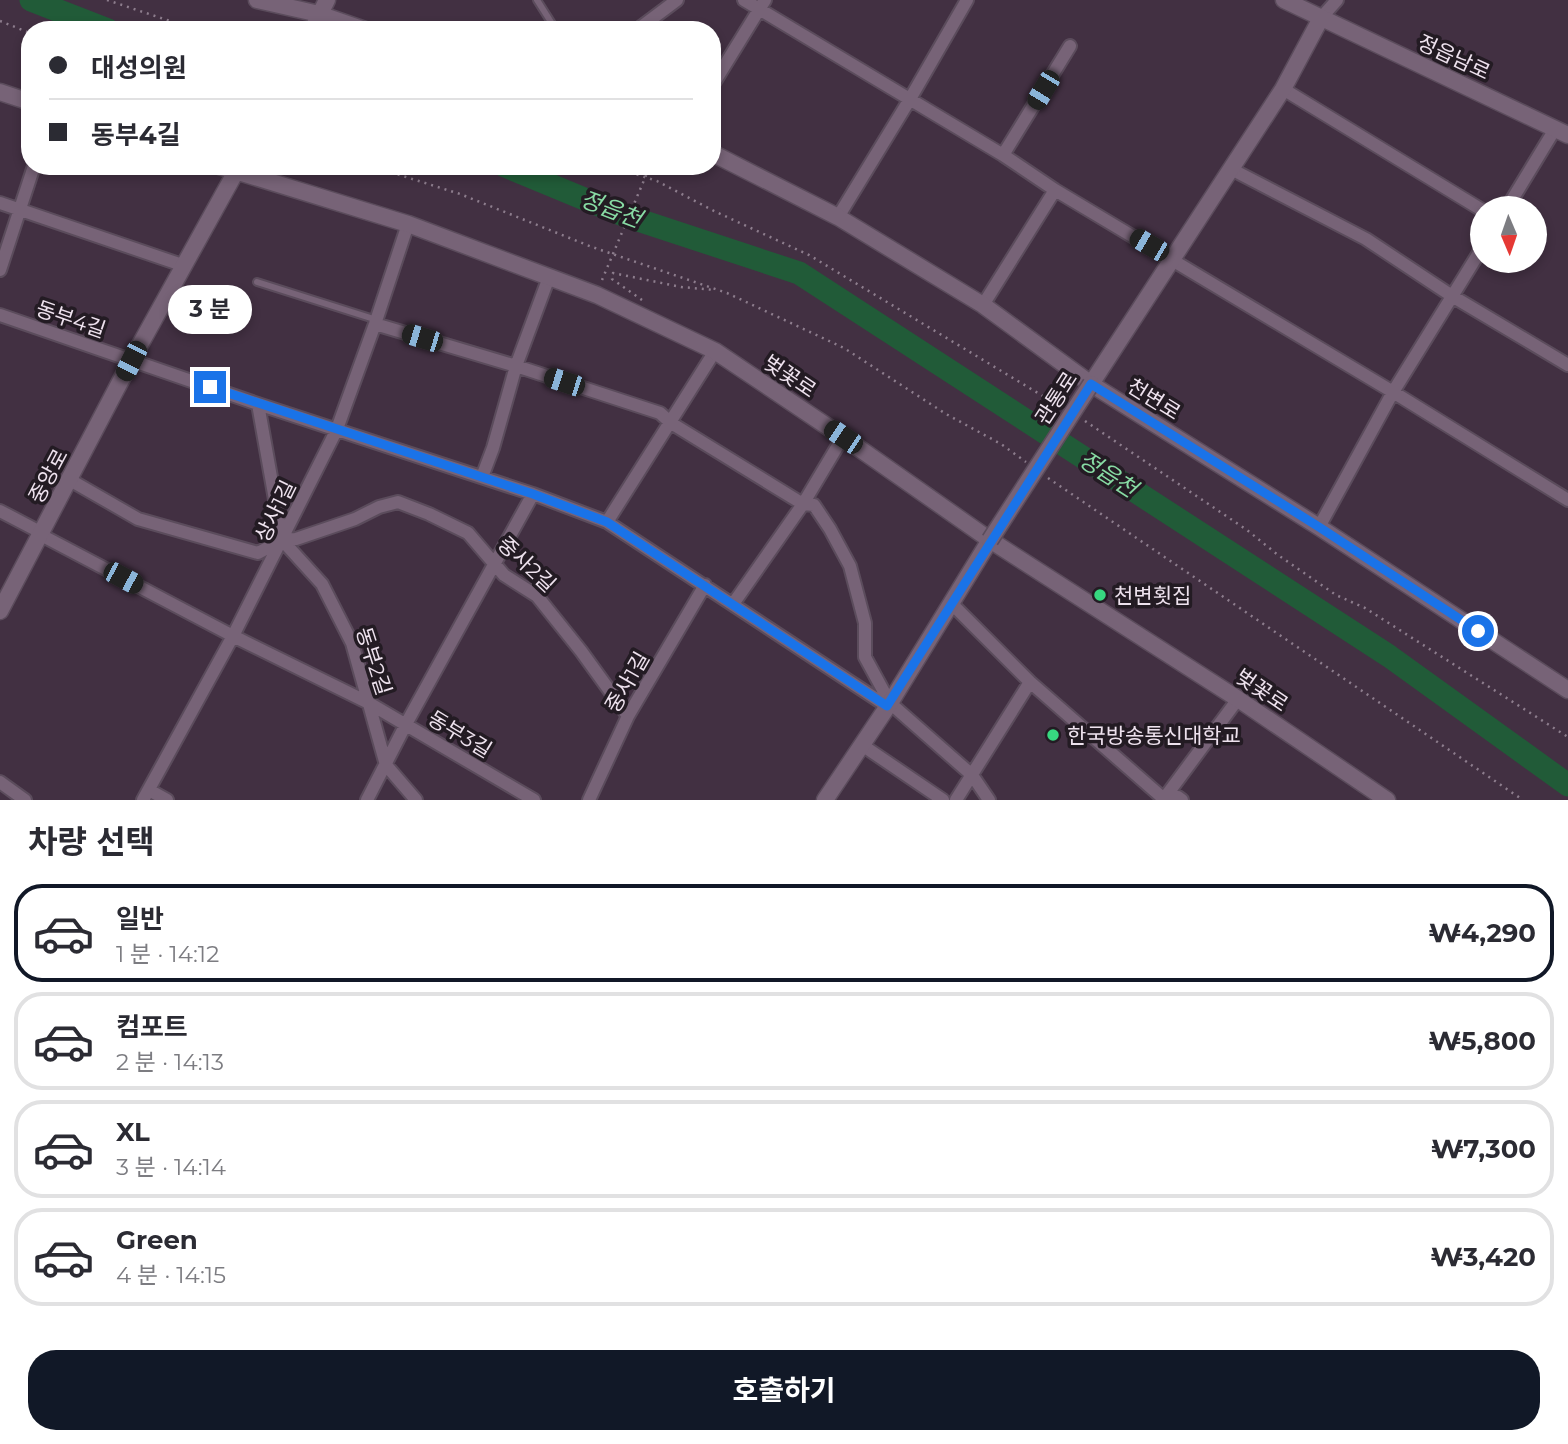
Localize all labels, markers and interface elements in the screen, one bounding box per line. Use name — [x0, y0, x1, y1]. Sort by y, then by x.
street label: 정읍남로 — [1414, 29, 1494, 85]
text: 대성의원 — [91, 52, 187, 84]
car — [1024, 67, 1063, 113]
text: 동부4길 — [91, 119, 181, 151]
water label: 정읍천 — [576, 185, 648, 234]
north arrow — [1470, 196, 1547, 273]
map controls — [1470, 196, 1547, 273]
car — [1126, 225, 1173, 265]
callout: 3 분 — [168, 286, 252, 334]
street label: 동부4길 — [33, 295, 109, 343]
text: 3 분 — [189, 295, 231, 323]
car — [399, 322, 446, 354]
car — [113, 338, 150, 384]
street label: 벚꽃로 — [759, 349, 821, 403]
car — [541, 366, 588, 398]
street label: 관통로 — [1030, 367, 1082, 429]
route end — [194, 371, 226, 403]
street label: 천변로 — [1123, 373, 1185, 425]
car — [820, 417, 867, 457]
street label: 중앙로 — [23, 445, 73, 507]
water label: 정읍천 — [1074, 445, 1145, 505]
street label: 상사1길 — [249, 476, 301, 546]
street label: 중사2길 — [493, 531, 561, 597]
car — [100, 559, 147, 597]
place label: 천변횟집 — [1114, 583, 1191, 608]
marker: 천변횟집 — [1092, 587, 1108, 603]
route start — [1462, 615, 1494, 647]
street label: 동부2길 — [351, 624, 397, 698]
street label: 중사1길 — [600, 647, 654, 717]
street label: 벚꽃로 — [1231, 663, 1293, 717]
street label: 동부3길 — [424, 705, 496, 763]
place label: 한국방송통신대학교 — [1067, 723, 1241, 748]
marker: 한국방송통신대학교 — [1045, 727, 1061, 743]
text: 차량 선택 — [28, 822, 155, 861]
icon: car — [32, 902, 95, 965]
text: 일반 — [116, 903, 164, 935]
text: ₩4,290 — [1429, 917, 1536, 949]
text: 1 분 · 14:12 — [116, 940, 219, 968]
icon: car — [32, 1010, 95, 1073]
text: 컴포트 — [116, 1011, 188, 1043]
text: ₩5,800 — [1429, 1025, 1536, 1057]
text: 2 분 · 14:13 — [116, 1048, 224, 1076]
text: XL — [116, 1116, 150, 1148]
icon: car — [32, 1118, 95, 1181]
text: ₩7,300 — [1431, 1133, 1536, 1165]
text: 3 분 · 14:14 — [116, 1153, 226, 1181]
text: Green — [116, 1224, 198, 1256]
icon: car — [32, 1226, 95, 1289]
text: ₩3,420 — [1430, 1241, 1536, 1273]
text: 4 분 · 14:15 — [116, 1261, 226, 1289]
button: 호출하기 — [28, 1350, 1540, 1430]

